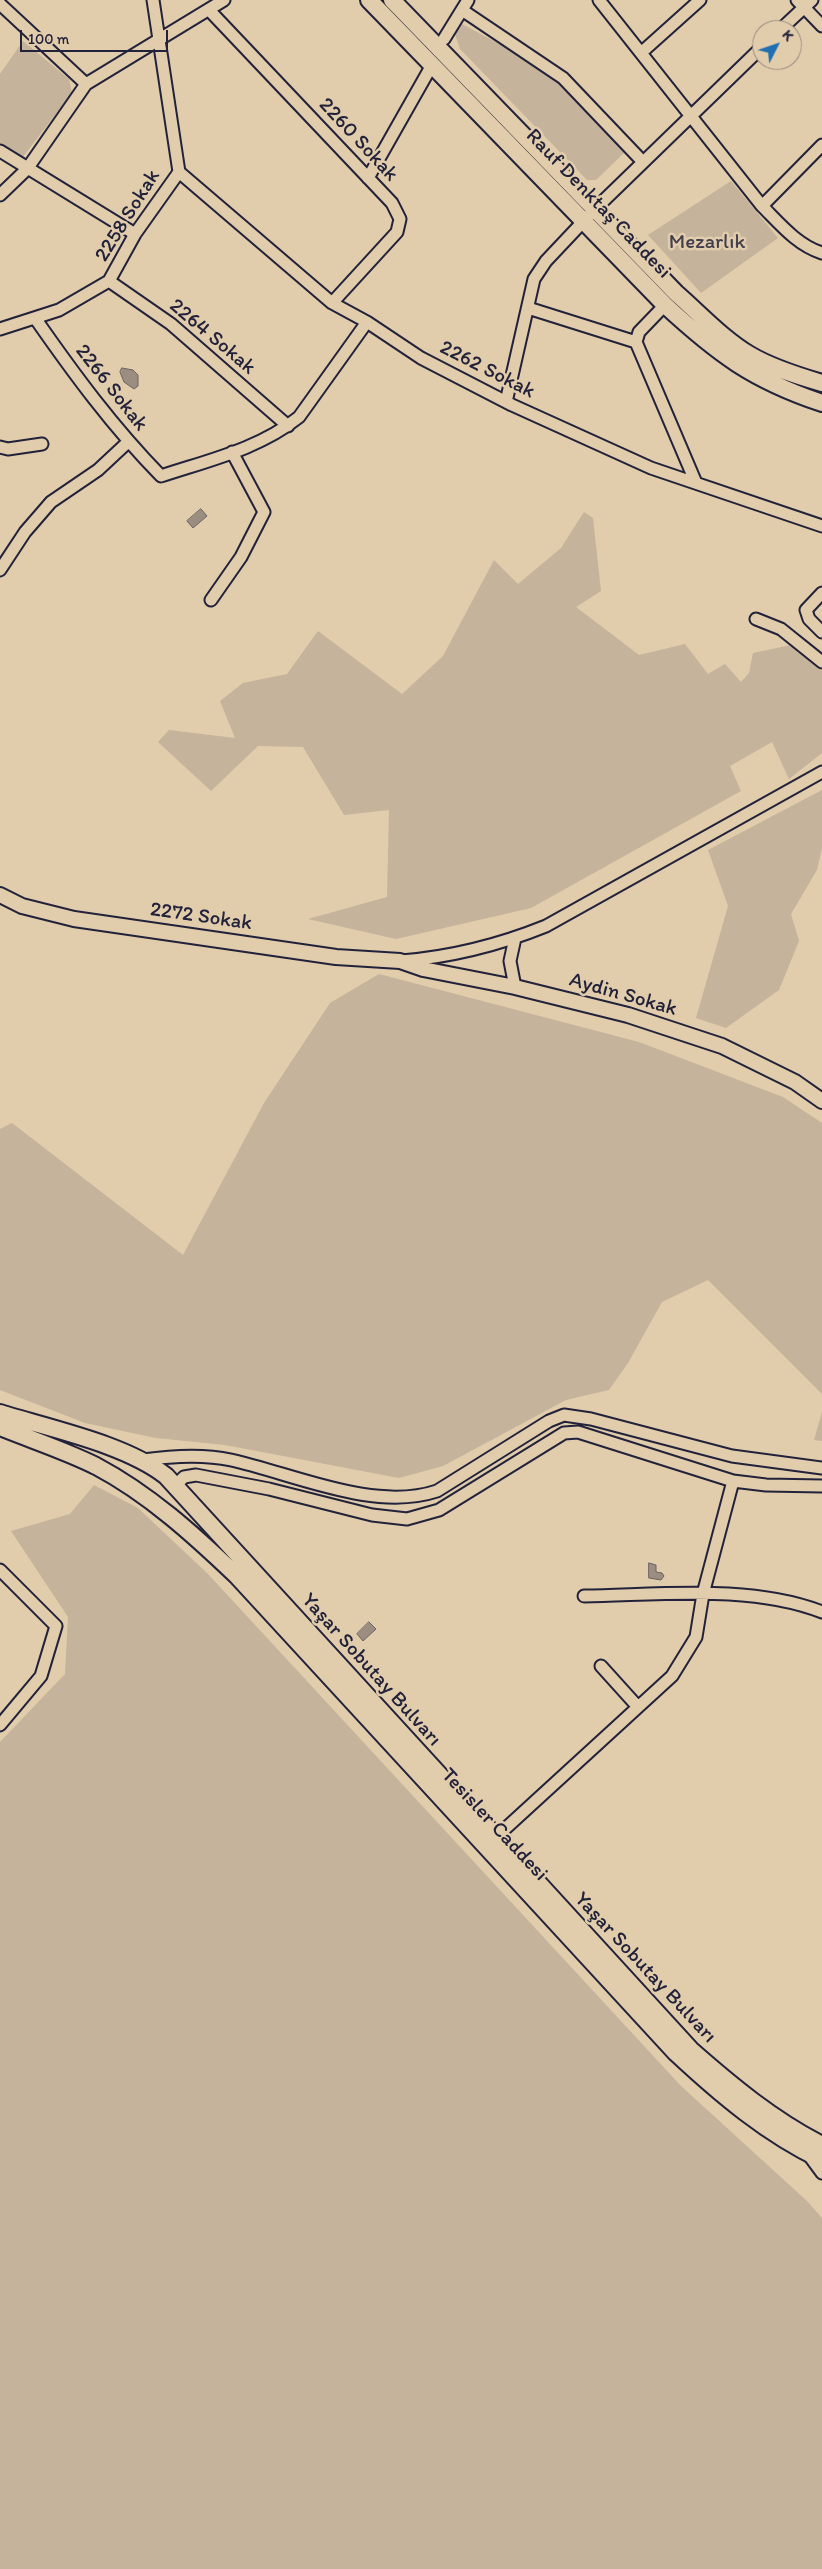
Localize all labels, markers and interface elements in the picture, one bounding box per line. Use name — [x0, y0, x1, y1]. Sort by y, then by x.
scale bar — [22, 20, 170, 52]
north arrow — [752, 20, 802, 70]
text: K — [779, 27, 797, 44]
text: 100 m — [28, 30, 69, 48]
street label: 2260 Sokak — [313, 93, 403, 187]
street label: Rauf Denktaş Caddesi — [520, 124, 676, 284]
street label: 2258 Sokak — [90, 165, 166, 267]
park label: Mezarlık — [669, 230, 745, 256]
street label: 2264 Sokak — [164, 294, 260, 380]
street label: 2262 Sokak — [435, 335, 539, 405]
street label: 2266 Sokak — [69, 339, 153, 437]
street label: 2272 Sokak — [148, 897, 254, 937]
street label: Aydin Sokak — [566, 968, 680, 1022]
street label: Yaşar Sobutay Bulvarı — [296, 1588, 446, 1752]
street label: Tesisler Caddesi — [435, 1763, 553, 1887]
street label: Yaşar Sobutay Bulvarı — [568, 1887, 722, 2049]

